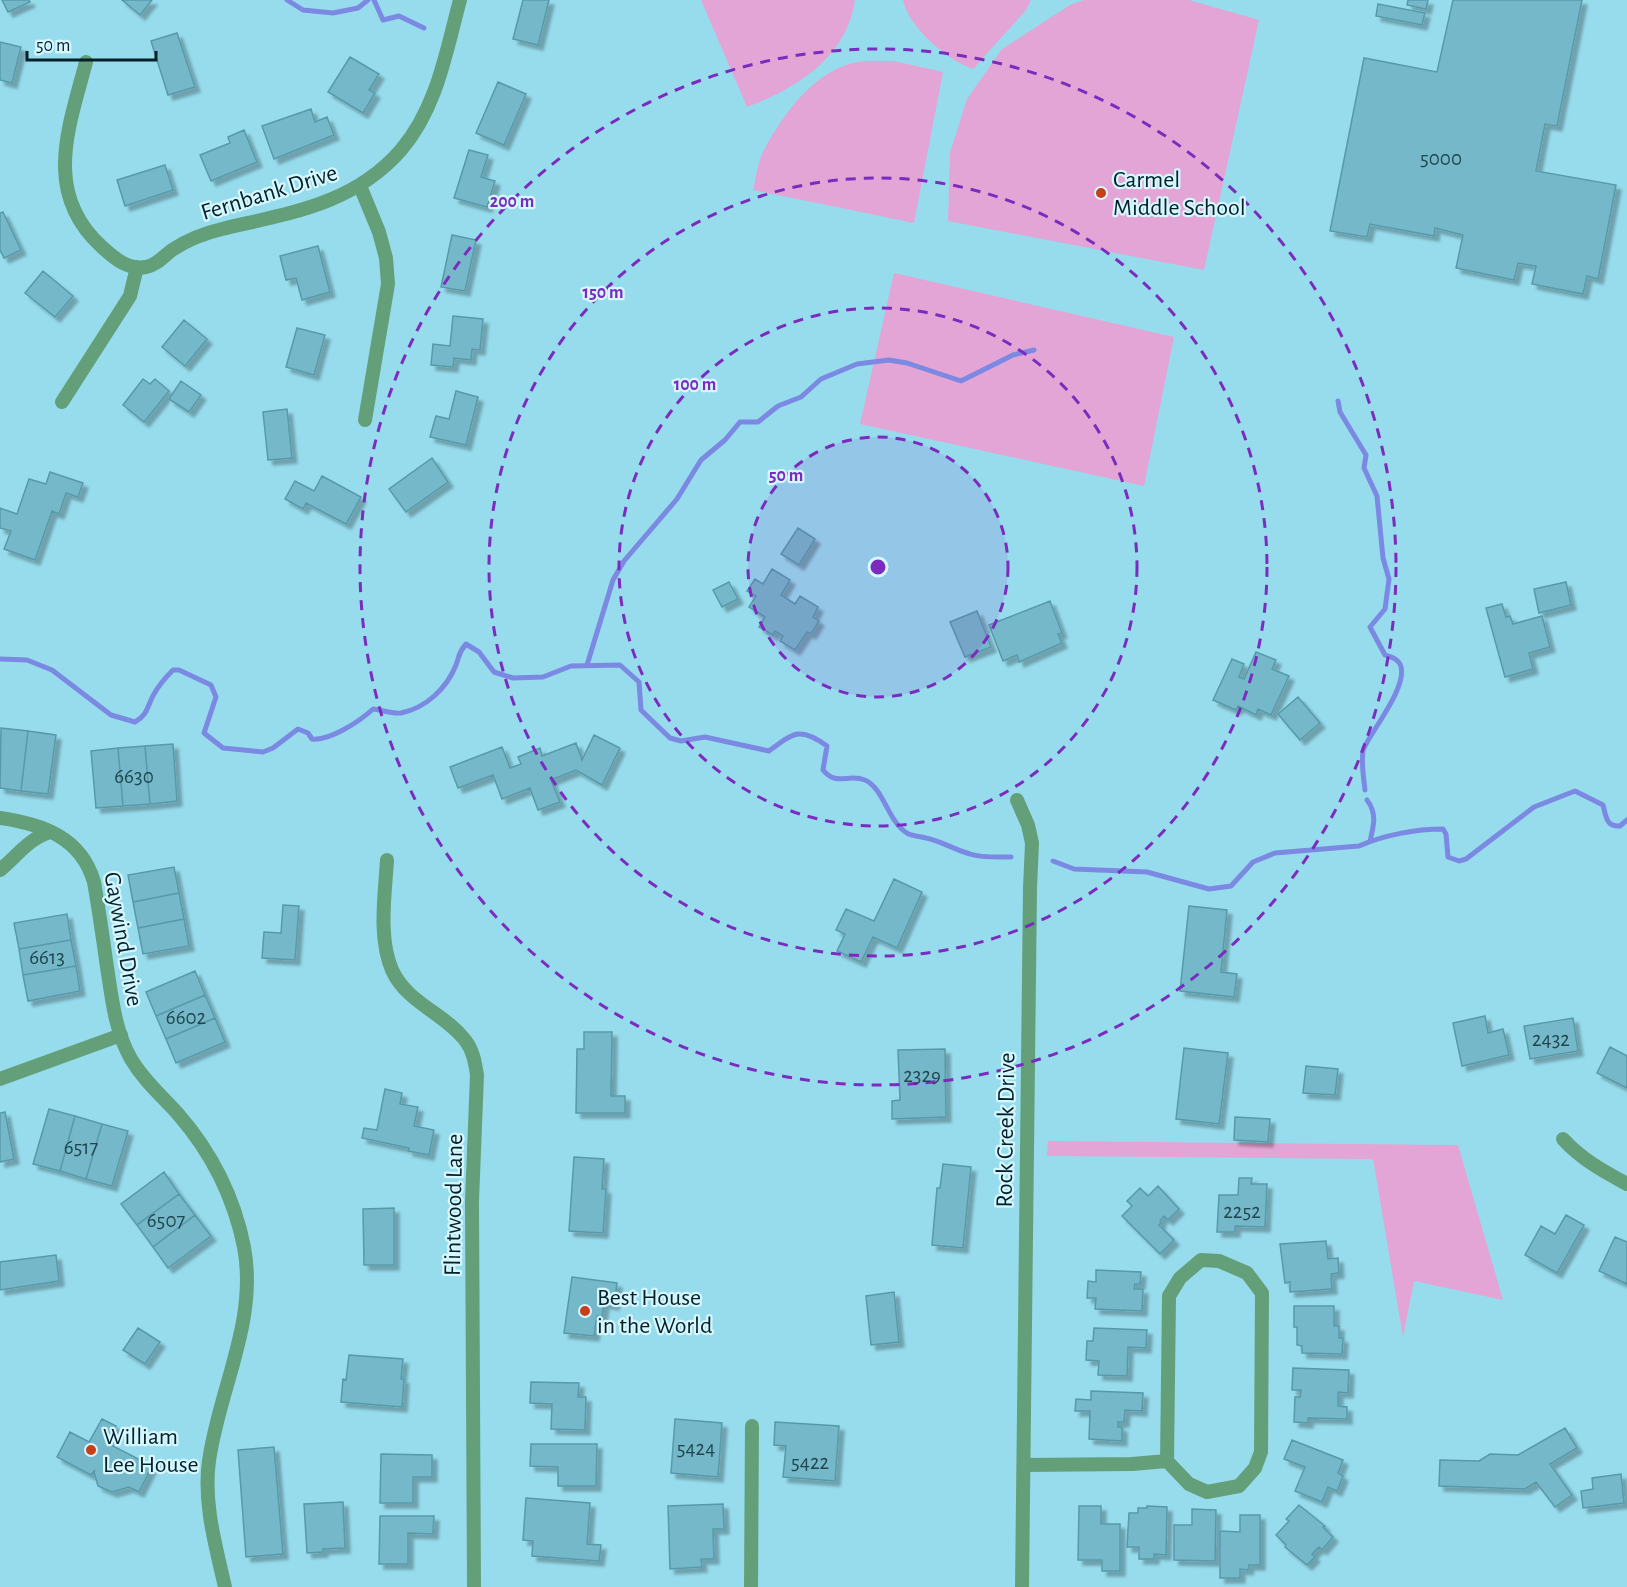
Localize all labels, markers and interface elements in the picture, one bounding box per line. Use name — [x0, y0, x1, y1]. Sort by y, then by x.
scale bar — [27, 24, 156, 62]
text: 50 m — [36, 37, 70, 55]
house number: 5000 — [1420, 148, 1462, 169]
street label: Fernbank Drive — [198, 161, 340, 225]
place label: Carmel Middle School — [1113, 168, 1246, 220]
marker: Carmel Middle School — [1094, 186, 1108, 200]
text: 200 m — [490, 193, 534, 211]
text: 150 m — [583, 284, 623, 302]
text: 100 m — [674, 376, 716, 394]
text: 50 m — [769, 467, 803, 485]
centre of rings — [868, 557, 888, 577]
house number: 6630 — [114, 766, 154, 787]
street label: Gaywind Drive — [99, 870, 147, 1008]
house number: 6613 — [29, 947, 65, 968]
house number: 6602 — [166, 1007, 206, 1028]
house number: 2432 — [1532, 1029, 1570, 1050]
street label: Rock Creek Drive — [993, 1052, 1019, 1208]
house number: 2329 — [903, 1065, 941, 1086]
street label: Flintwood Lane — [441, 1134, 467, 1276]
house number: 6517 — [64, 1137, 99, 1158]
house number: 2252 — [1223, 1201, 1261, 1222]
house number: 6507 — [147, 1210, 185, 1231]
place label: Best House in the World — [597, 1286, 712, 1338]
marker: Best House in the World — [578, 1304, 592, 1318]
place label: William Lee House — [103, 1425, 199, 1477]
house number: 5424 — [677, 1438, 715, 1459]
marker: William Lee House — [84, 1443, 98, 1457]
house number: 5422 — [791, 1452, 829, 1473]

